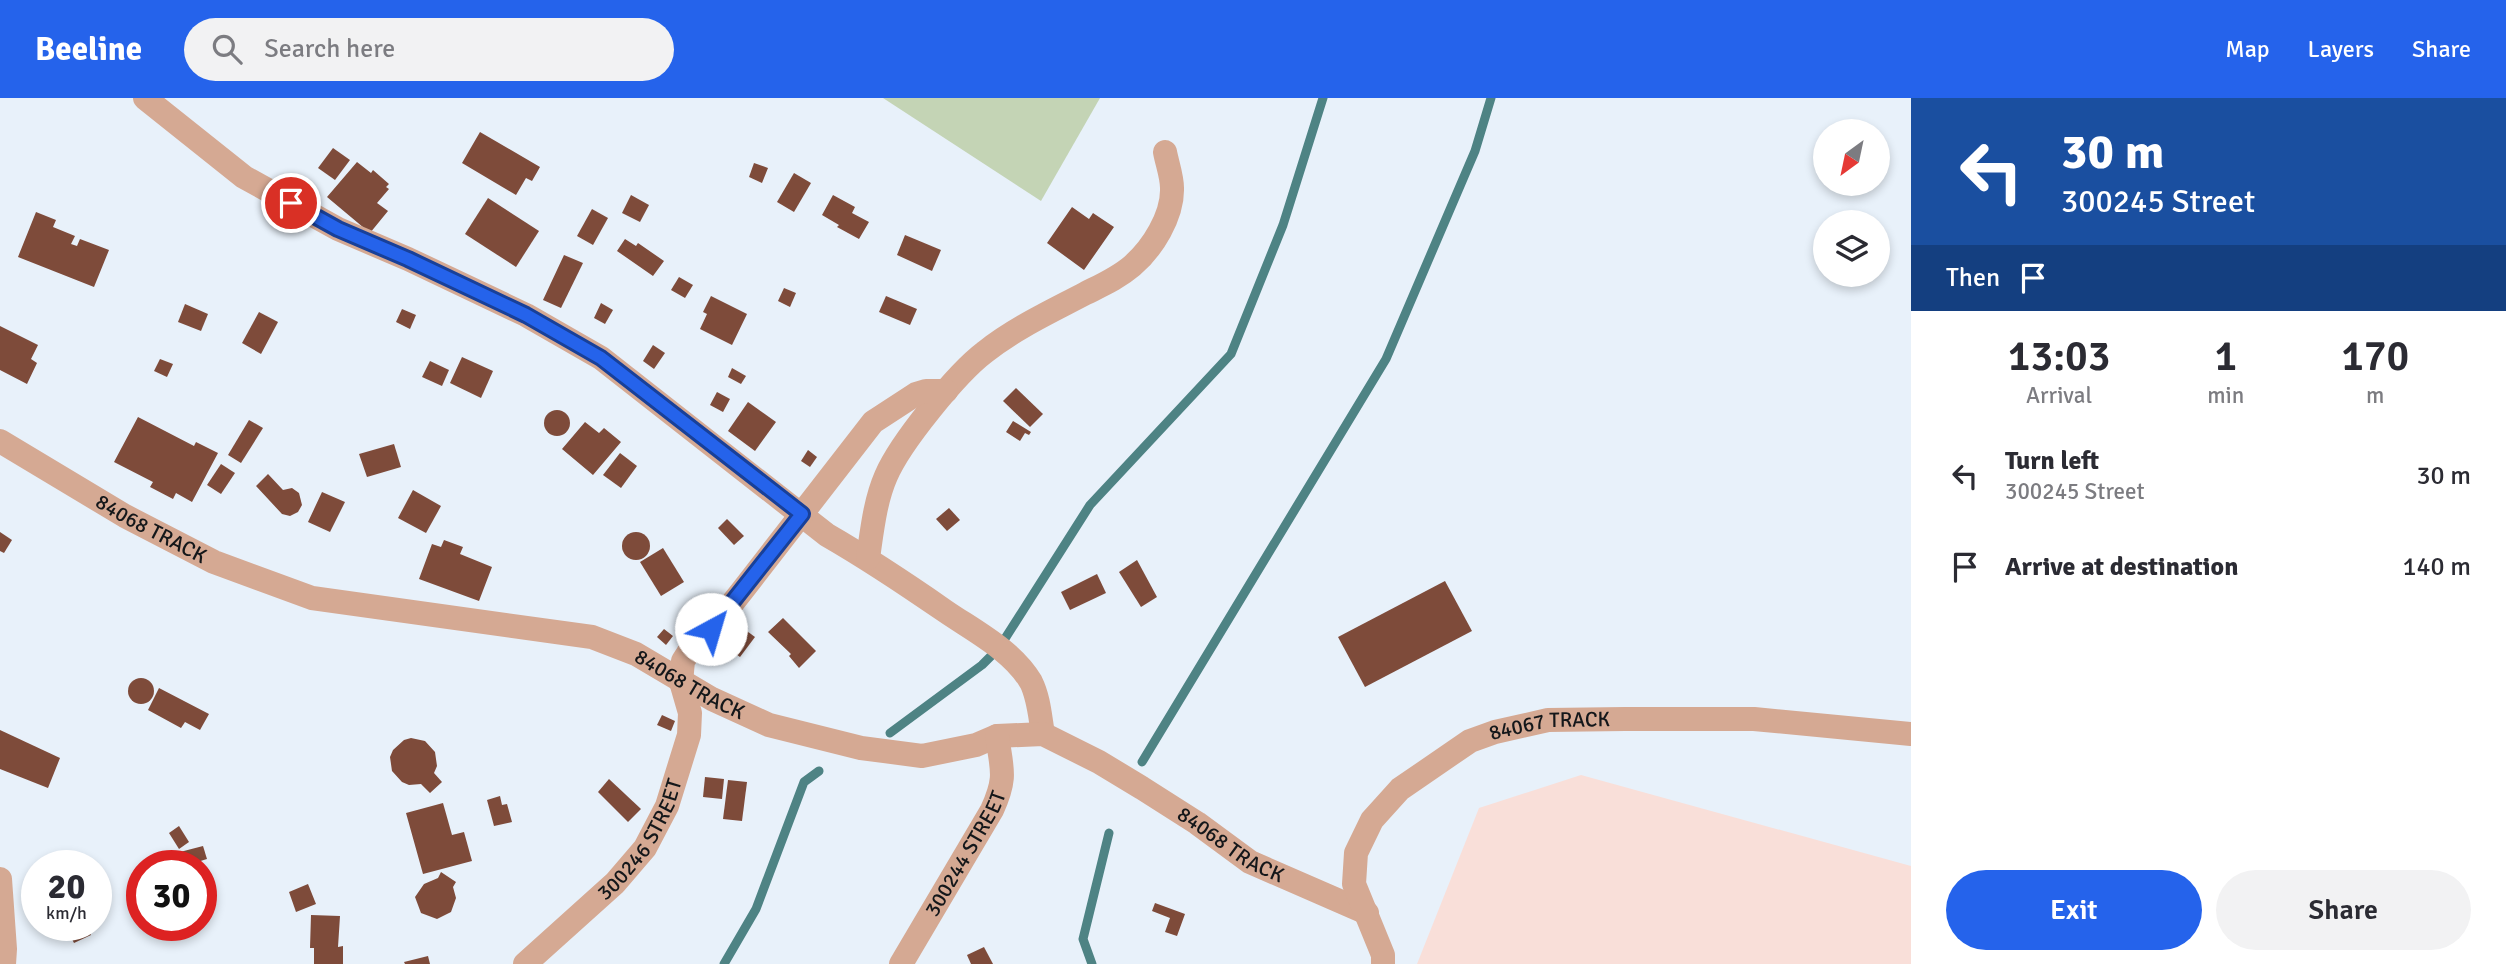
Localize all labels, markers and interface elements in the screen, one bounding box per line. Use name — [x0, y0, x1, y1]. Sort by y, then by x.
search box — [184, 18, 674, 81]
text: Beeline — [35, 29, 142, 70]
icon: search — [208, 30, 246, 68]
text: Search here — [264, 33, 395, 65]
text: Map — [2225, 34, 2270, 64]
text: Layers — [2308, 34, 2374, 64]
text: Share — [2412, 34, 2471, 64]
north arrow — [1813, 119, 1890, 196]
map controls — [1813, 119, 1890, 287]
text: 30 m — [2061, 122, 2164, 182]
icon: left — [1946, 126, 2037, 217]
pin — [261, 173, 321, 233]
text: 300245 Street — [2061, 182, 2255, 221]
icon: arrive — [272, 184, 310, 222]
button: layers — [1813, 210, 1890, 287]
icon: arrive — [2014, 259, 2052, 297]
text: Then — [1946, 262, 2000, 294]
text: 13:03 — [2008, 331, 2110, 382]
text: 1 — [2214, 331, 2237, 382]
text: 170 — [2341, 331, 2409, 382]
text: Arrival — [2026, 381, 2092, 410]
text: min — [2207, 381, 2244, 410]
text: m — [2366, 381, 2384, 410]
text: Turn left — [2005, 445, 2099, 477]
icon: left — [1946, 457, 1984, 495]
text: 30 m — [2416, 460, 2471, 492]
text: 300245 Street — [2005, 477, 2145, 506]
street label: 84068 TRACK — [91, 488, 212, 569]
icon: arrive — [1946, 548, 1984, 586]
text: Arrive at destination — [2005, 551, 2238, 583]
text: 140 m — [2402, 551, 2471, 583]
position arrow — [674, 592, 748, 666]
street label: 84068 TRACK — [630, 643, 749, 725]
street label: 84067 TRACK — [1485, 706, 1611, 746]
street label: 300246 STREET — [592, 775, 688, 906]
street label: 300244 STREET — [919, 787, 1012, 921]
street label: 84068 TRACK — [1173, 801, 1288, 888]
speed limit sign: 30 — [126, 850, 217, 941]
text: 20 — [48, 865, 85, 908]
button: Exit — [1946, 870, 2202, 950]
button: Share — [2216, 870, 2471, 950]
text: km/h — [46, 902, 87, 924]

